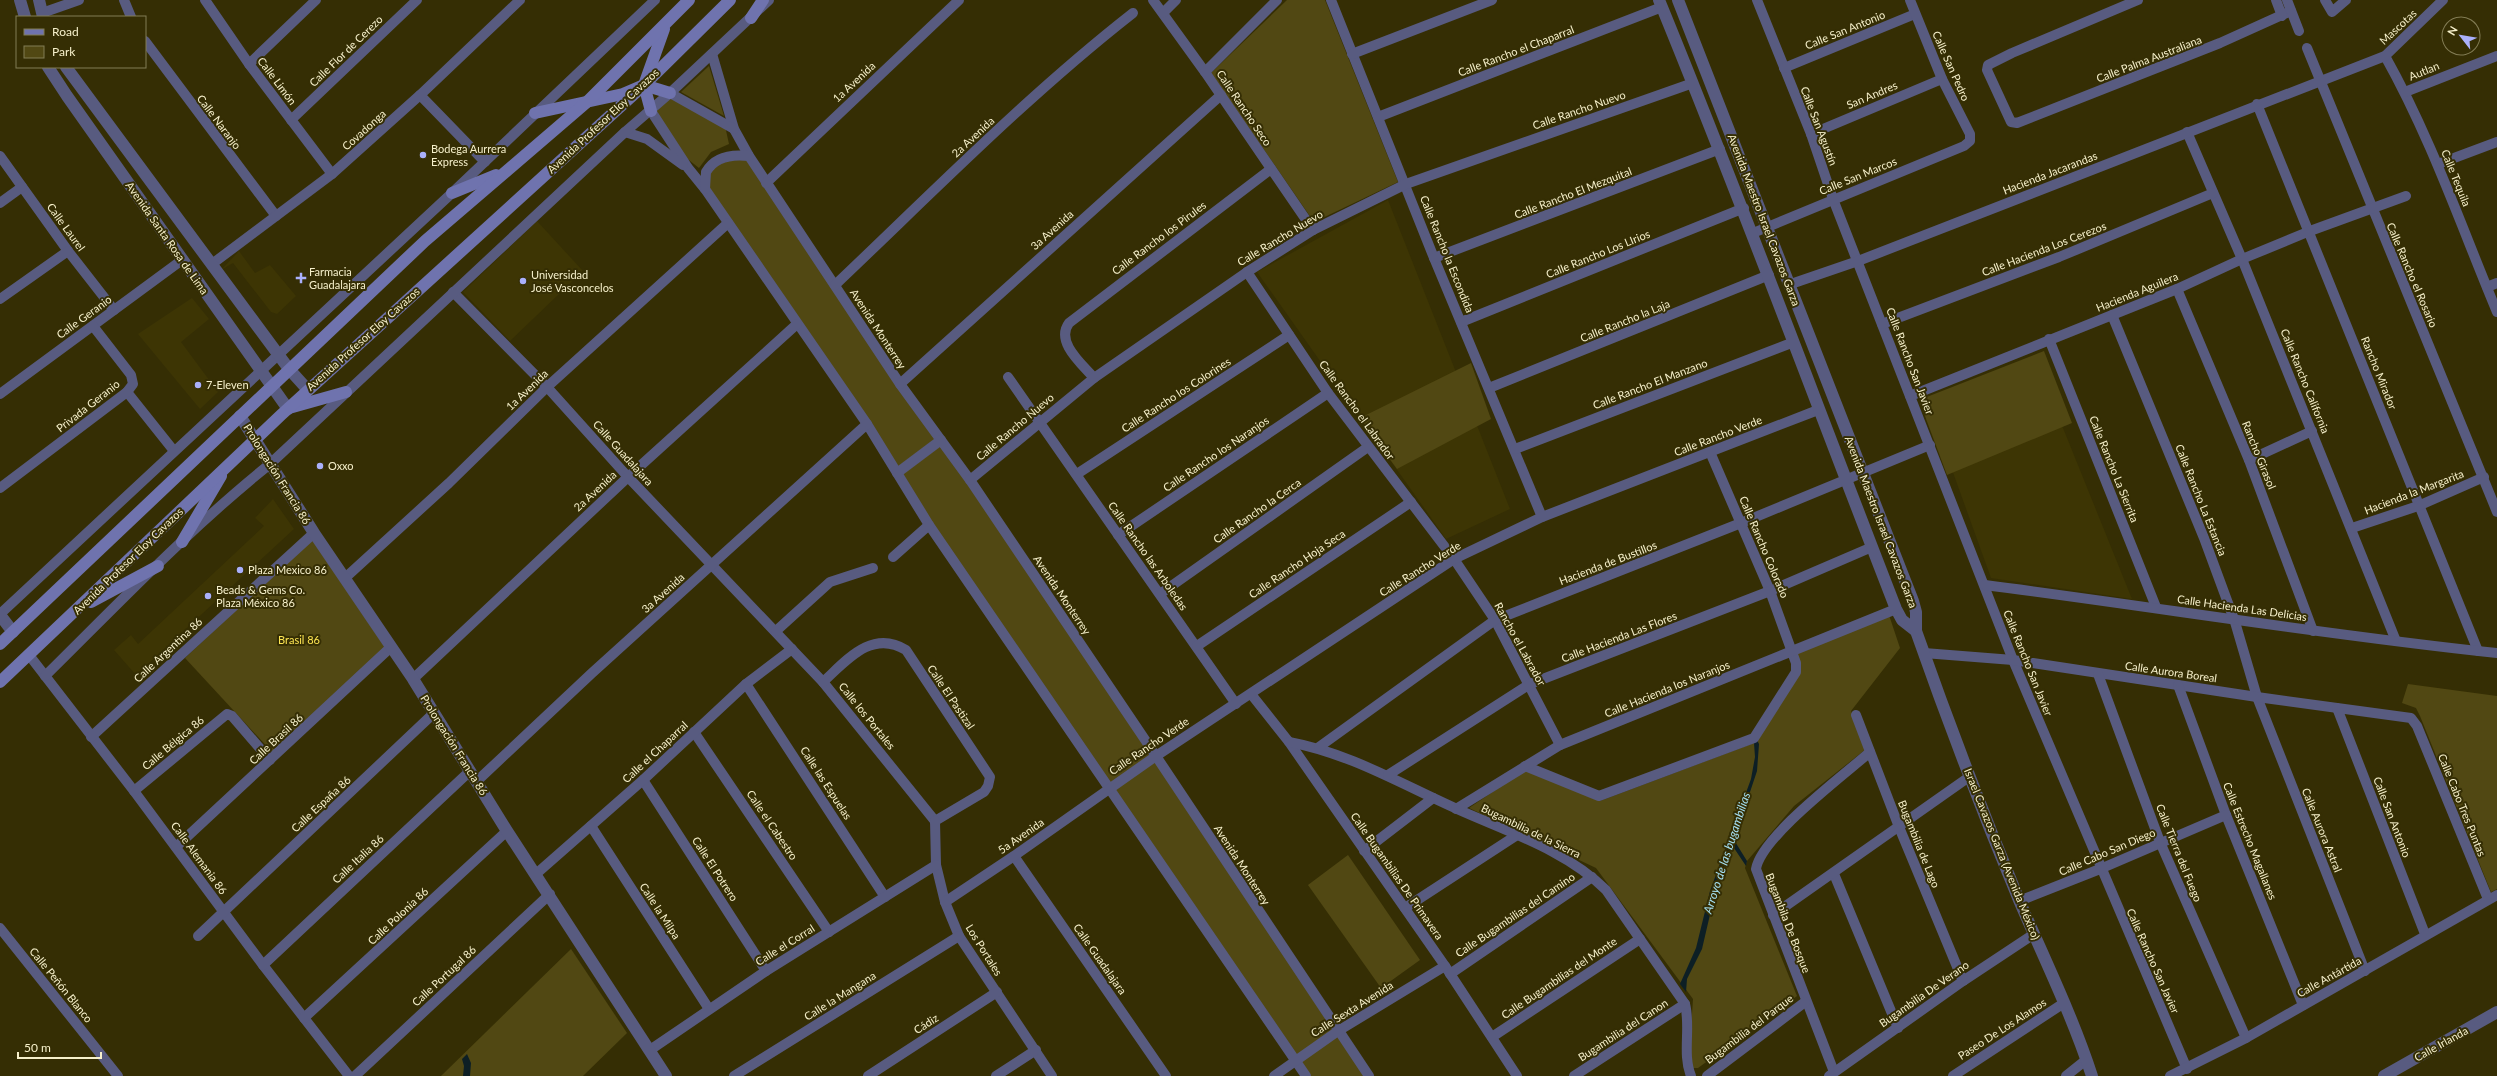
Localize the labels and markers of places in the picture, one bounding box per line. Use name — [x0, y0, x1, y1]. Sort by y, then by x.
place label: Bodega Aurrera Express — [431, 142, 506, 168]
marker: Bodega Aurrera Express — [418, 150, 428, 160]
place label: Farmacia Guadalajara — [309, 265, 366, 291]
place label: Universidad José Vasconcelos — [531, 268, 614, 294]
marker: Farmacia Guadalajara — [296, 273, 306, 283]
marker: Universidad José Vasconcelos — [518, 276, 528, 286]
place label: 7-Eleven — [206, 378, 249, 391]
marker: 7-Eleven — [193, 380, 203, 390]
place label: Oxxo — [328, 459, 354, 472]
marker: Oxxo — [315, 461, 325, 471]
place label: Plaza Mexico 86 — [248, 563, 327, 576]
marker: Plaza Mexico 86 — [235, 565, 245, 575]
place label: Beads & Gems Co. Plaza México 86 — [216, 583, 305, 609]
marker: Beads & Gems Co. Plaza México 86 — [203, 591, 213, 601]

